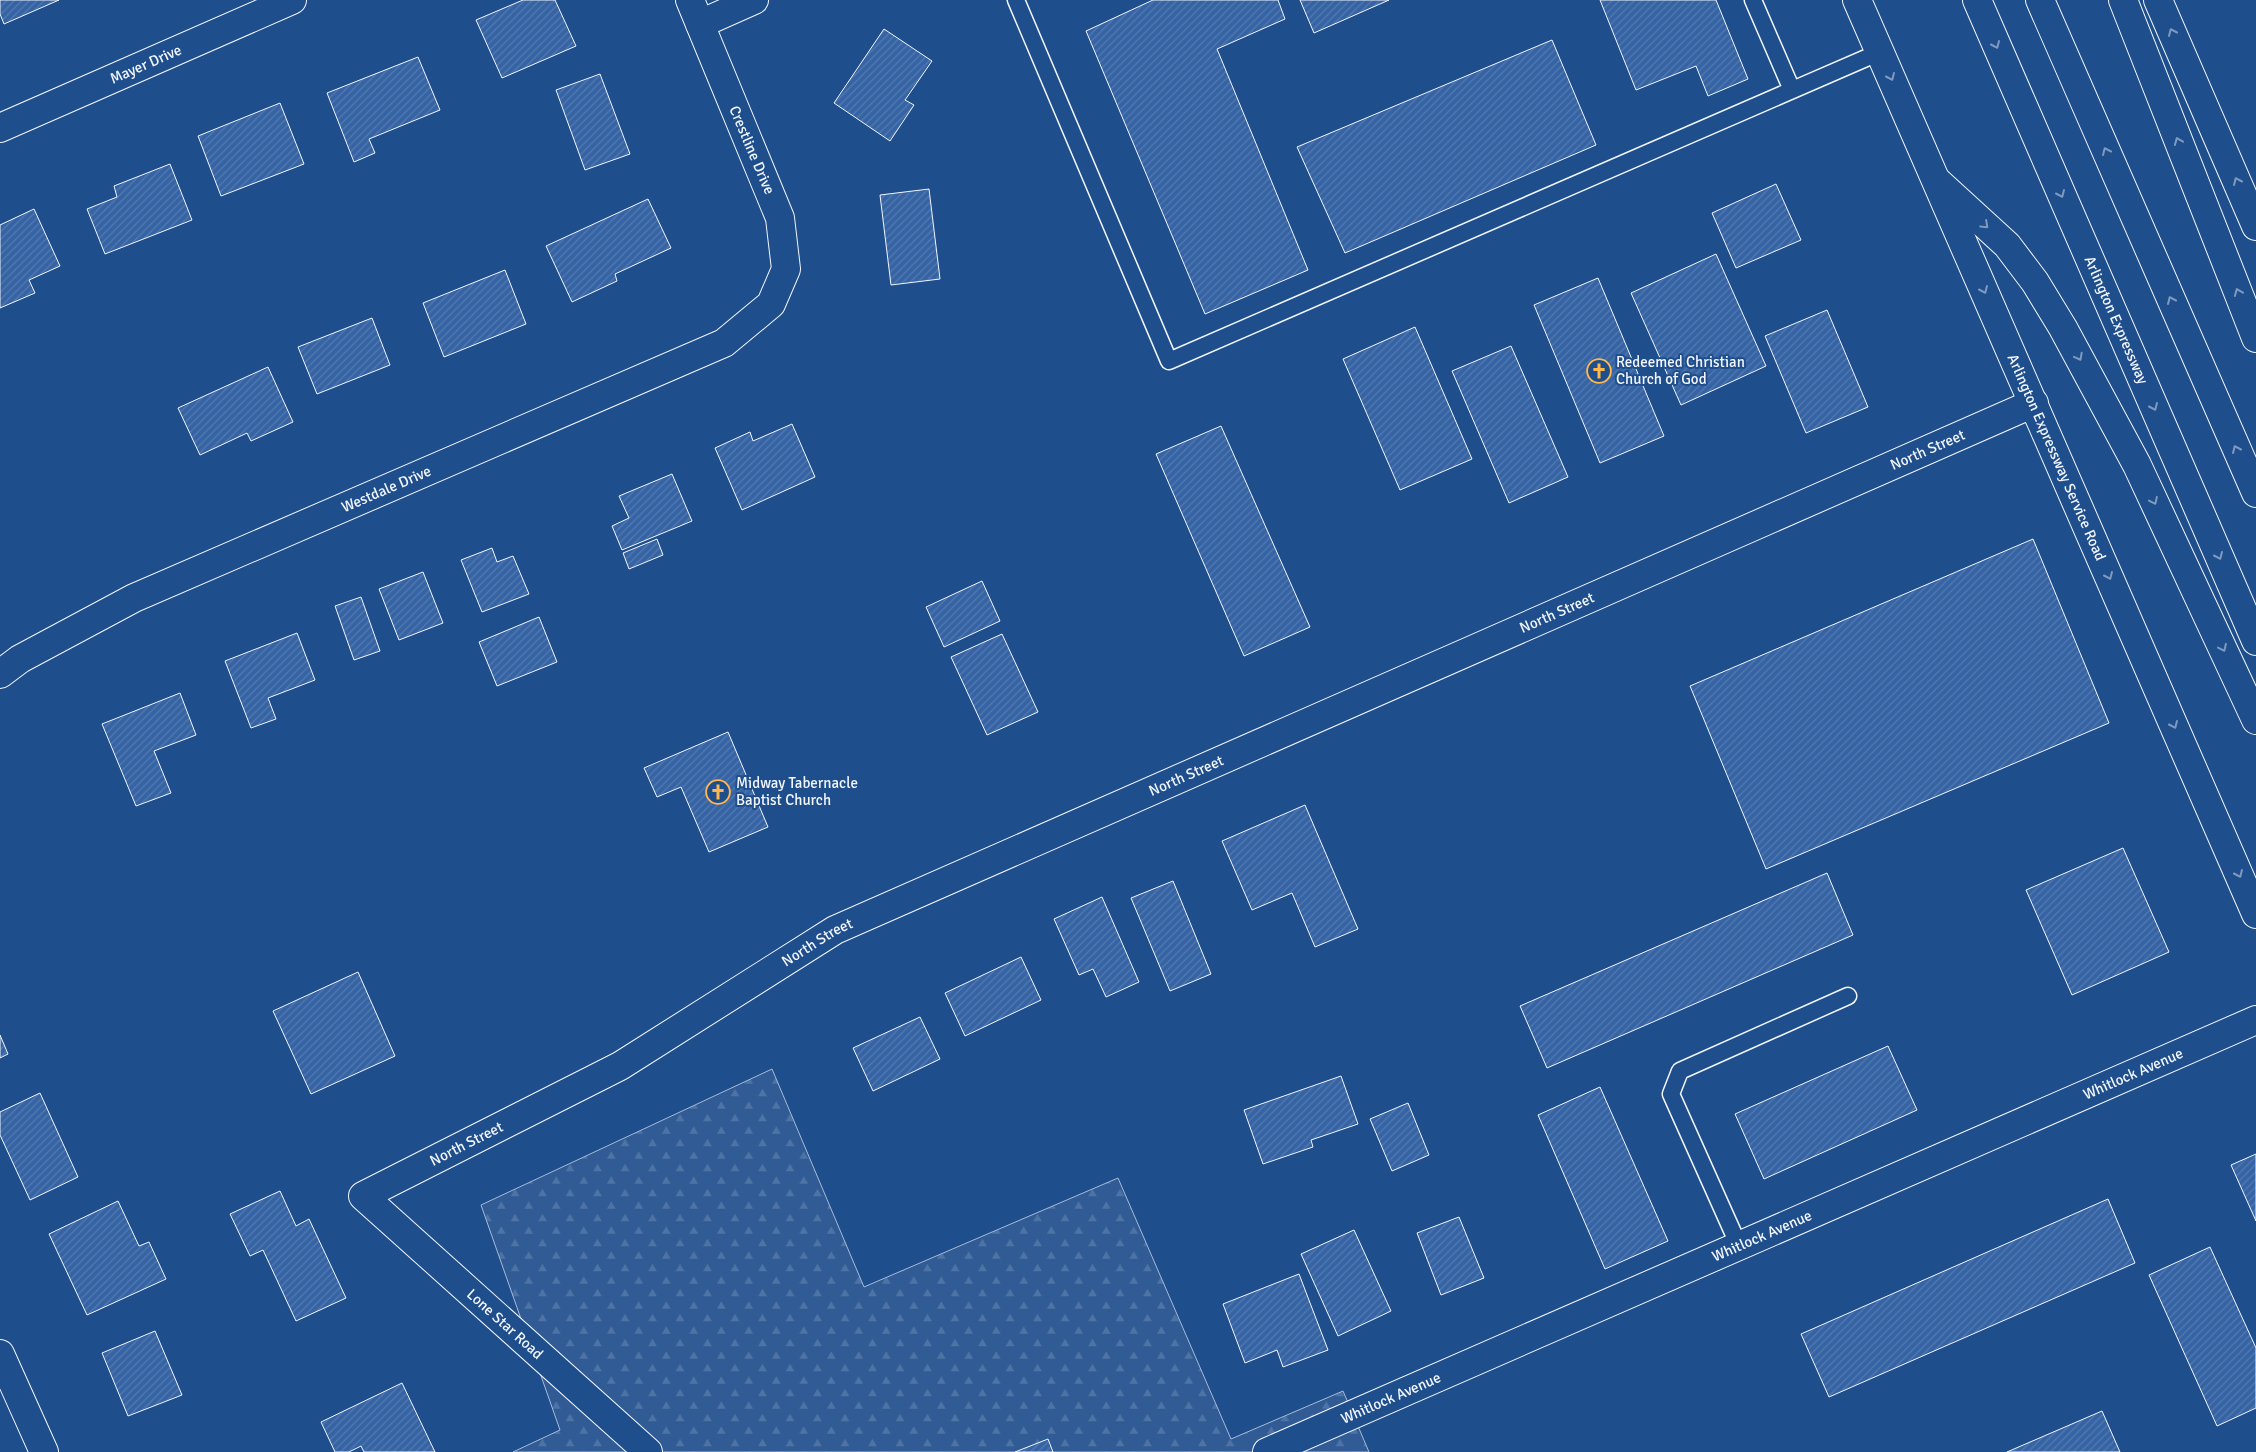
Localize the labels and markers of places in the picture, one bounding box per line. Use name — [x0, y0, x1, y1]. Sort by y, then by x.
place label: Redeemed Christian Church of God — [1616, 353, 1745, 388]
church icon: Redeemed Christian Church of God — [1586, 358, 1612, 384]
place label: Midway Tabernacle Baptist Church — [736, 774, 858, 809]
church icon: Midway Tabernacle Baptist Church — [705, 779, 731, 805]

